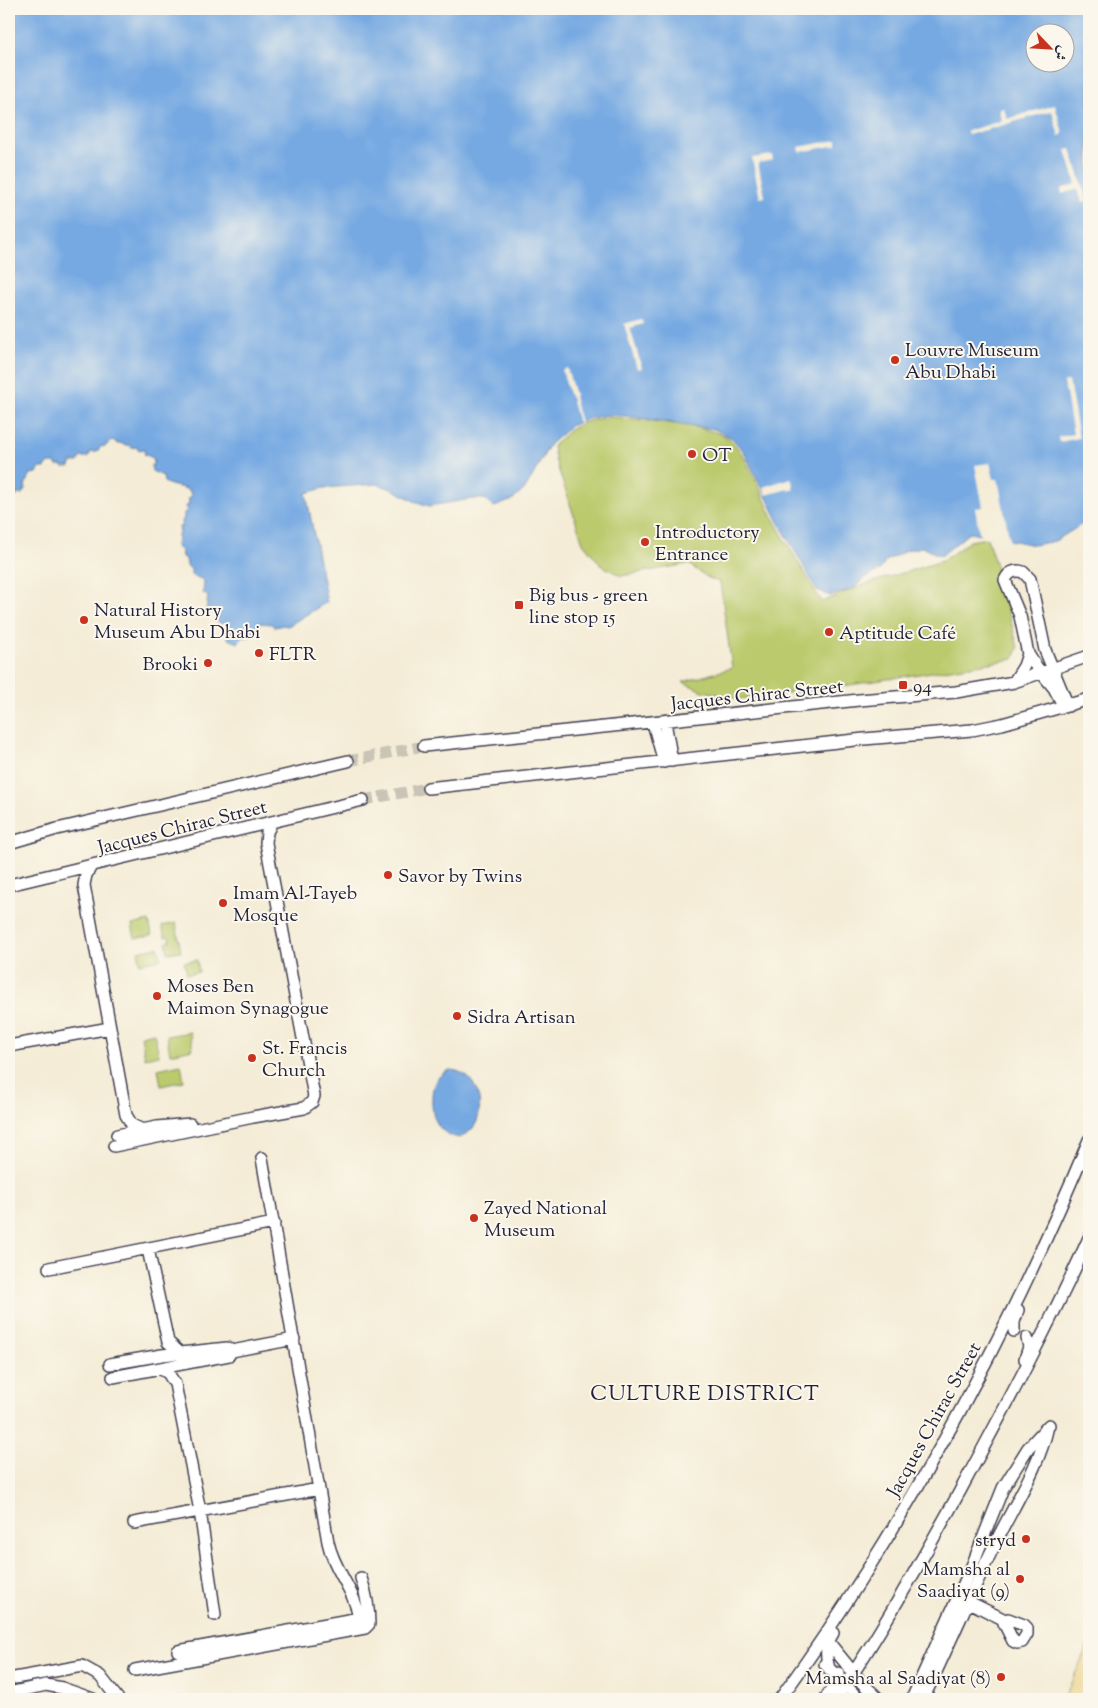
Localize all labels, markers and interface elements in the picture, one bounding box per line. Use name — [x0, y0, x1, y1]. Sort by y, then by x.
north arrow — [1026, 22, 1076, 72]
text: ش — [1048, 42, 1072, 63]
place label: Louvre Museum Abu Dhabi — [905, 338, 1039, 387]
marker: Louvre Museum Abu Dhabi — [889, 354, 901, 366]
place label: OT — [702, 443, 732, 470]
marker: OT — [686, 448, 698, 460]
place label: Introductory Entrance — [655, 520, 760, 569]
marker: Introductory Entrance — [639, 536, 651, 548]
place label: Big bus - green line stop 15 — [529, 583, 648, 632]
place label: Natural History Museum Abu Dhabi — [94, 598, 260, 647]
marker: Big bus - green line stop 15 — [513, 599, 525, 611]
marker: Natural History Museum Abu Dhabi — [78, 614, 90, 626]
place label: Aptitude Café — [839, 621, 956, 648]
marker: Aptitude Café — [823, 626, 835, 638]
place label: FLTR — [269, 642, 317, 669]
marker: FLTR — [253, 647, 265, 659]
place label: Brooki — [142, 652, 198, 679]
marker: Brooki — [202, 657, 214, 669]
street label: Jacques Chirac Street — [669, 674, 845, 719]
place label: 94 — [913, 674, 932, 701]
marker: 94 — [897, 679, 909, 691]
street label: Jacques Chirac Street — [94, 794, 270, 863]
place label: Savor by Twins — [398, 864, 522, 891]
marker: Savor by Twins — [382, 869, 394, 881]
place label: Imam Al-Tayeb Mosque — [233, 881, 357, 930]
marker: Imam Al-Tayeb Mosque — [217, 897, 229, 909]
place label: Moses Ben Maimon Synagogue — [167, 974, 329, 1023]
marker: Moses Ben Maimon Synagogue — [151, 990, 163, 1002]
place label: Sidra Artisan — [467, 1005, 576, 1032]
marker: Sidra Artisan — [451, 1010, 463, 1022]
place label: St. Francis Church — [262, 1036, 347, 1085]
marker: St. Francis Church — [246, 1052, 258, 1064]
place label: Zayed National Museum — [484, 1196, 607, 1245]
marker: Zayed National Museum — [468, 1212, 480, 1224]
street label: Jacques Chirac Street — [881, 1337, 989, 1503]
district label: CULTURE DISTRICT — [590, 1380, 820, 1410]
place label: stryd — [975, 1528, 1016, 1555]
marker: stryd — [1020, 1533, 1032, 1545]
place label: Mamsha al Saadiyat (9) — [917, 1557, 1010, 1606]
marker: Mamsha al Saadiyat (9) — [1014, 1573, 1026, 1585]
place label: Mamsha al Saadiyat (8) — [805, 1666, 991, 1693]
marker: Mamsha al Saadiyat (8) — [995, 1671, 1007, 1683]

